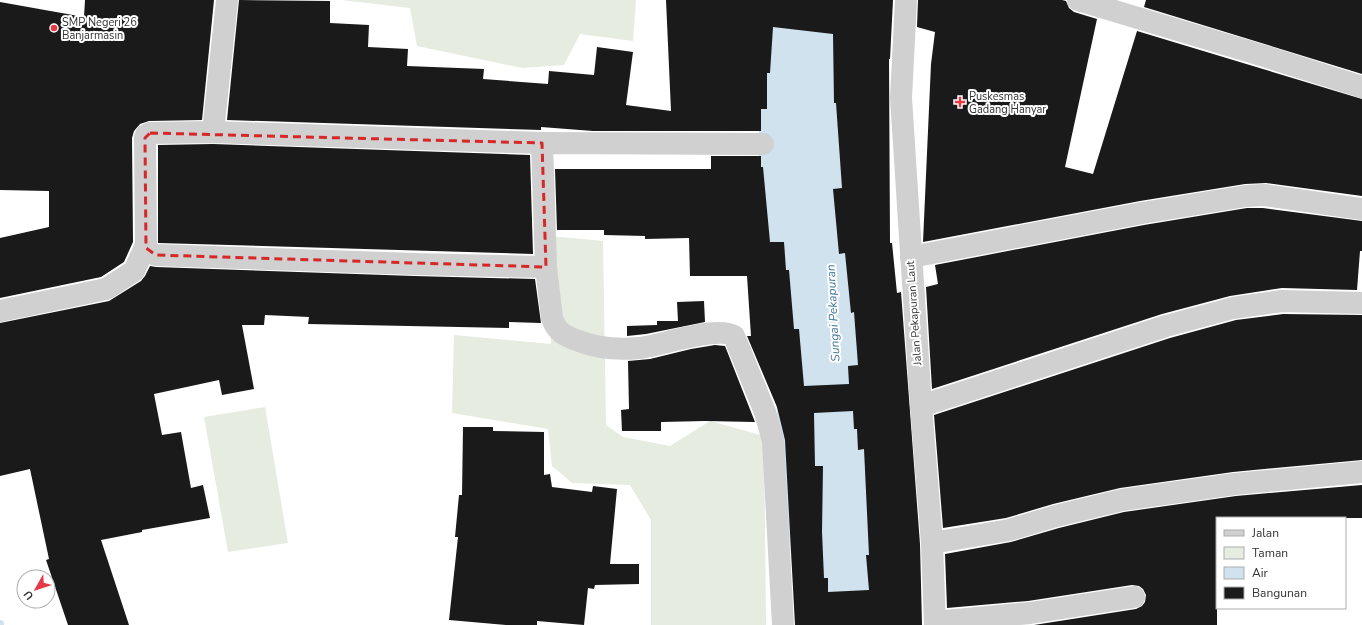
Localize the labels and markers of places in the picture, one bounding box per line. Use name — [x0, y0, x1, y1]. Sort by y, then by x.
place label: SMP Negeri 26 Banjarmasin — [62, 15, 137, 43]
marker: SMP Negeri 26 Banjarmasin — [49, 23, 59, 33]
place label: Puskesmas Gadang Hanyar — [969, 89, 1046, 117]
marker: Puskesmas Gadang Hanyar — [954, 96, 966, 108]

